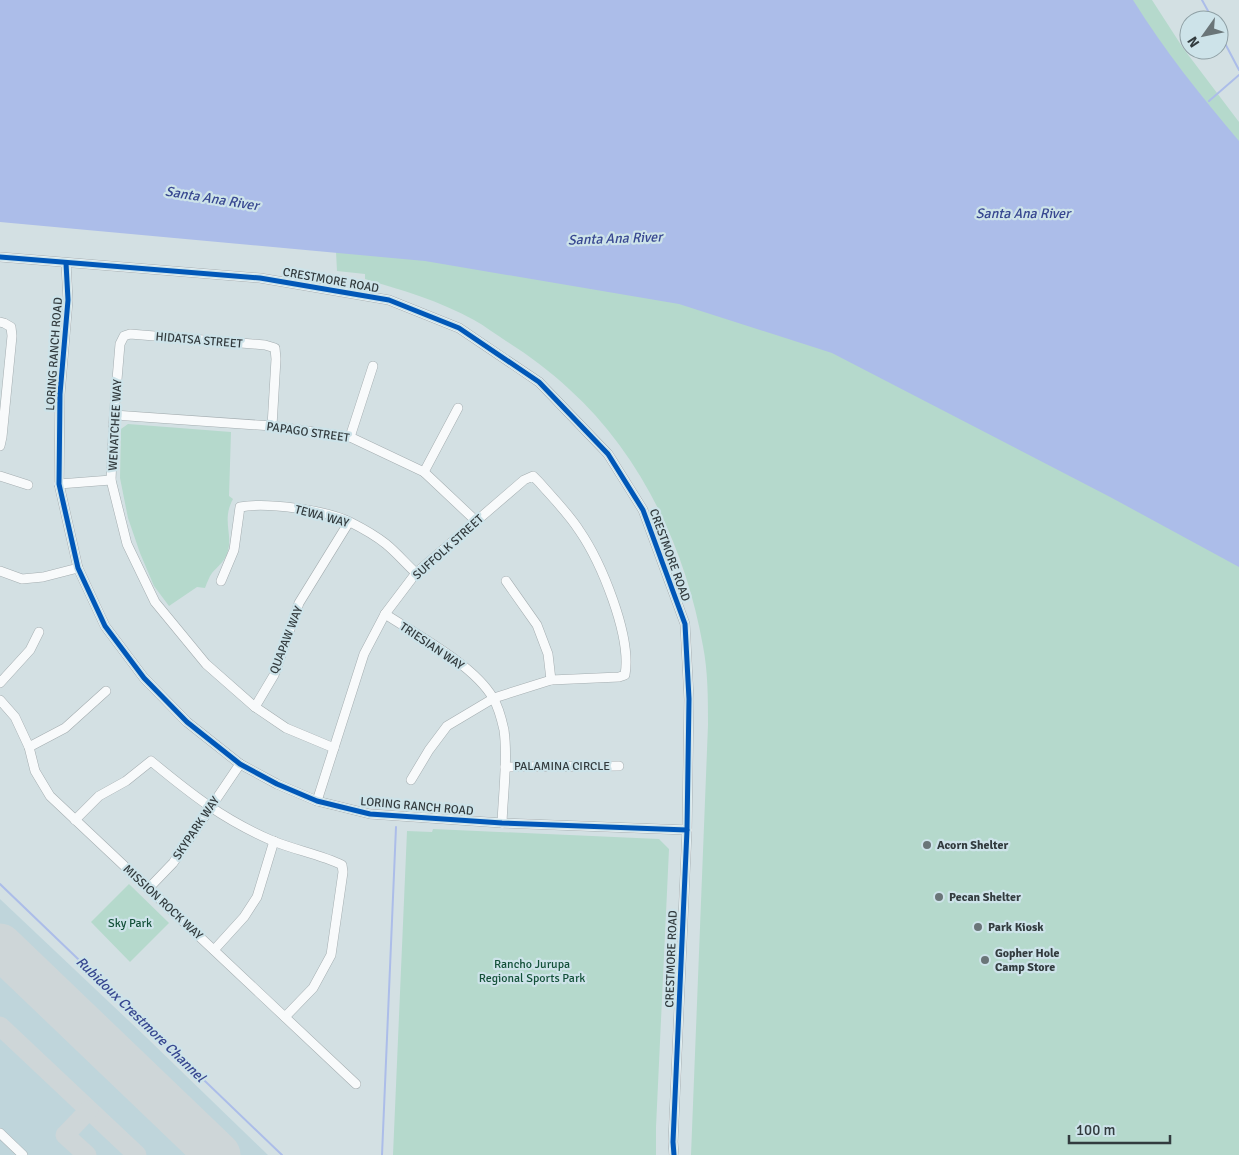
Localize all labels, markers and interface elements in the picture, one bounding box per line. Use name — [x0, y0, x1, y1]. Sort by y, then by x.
north arrow — [1179, 10, 1229, 60]
text: N — [1184, 33, 1203, 51]
water label: Santa Ana River — [164, 183, 262, 215]
water label: Santa Ana River — [976, 205, 1072, 222]
water label: Santa Ana River — [568, 228, 664, 249]
street label: CRESTMORE ROAD — [282, 265, 380, 296]
street label: LORING RANCH ROAD — [43, 297, 66, 411]
street label: HIDATSA STREET — [155, 329, 243, 352]
street label: WENATCHEE WAY — [106, 379, 125, 471]
street label: PAPAGO STREET — [265, 419, 351, 446]
street label: TEWA WAY — [293, 502, 350, 531]
street label: CRESTMORE ROAD — [646, 507, 693, 604]
street label: SUFFOLK STREET — [410, 512, 487, 583]
street label: QUAPAW WAY — [267, 604, 306, 676]
street label: TRIESIAN WAY — [397, 619, 467, 673]
street label: PALAMINA CIRCLE — [514, 759, 610, 774]
street label: SKYPARK WAY — [170, 794, 223, 863]
street label: LORING RANCH ROAD — [360, 794, 474, 819]
place label: Acorn Shelter — [937, 838, 1008, 853]
marker: Acorn Shelter — [921, 839, 933, 851]
street label: MISSION ROCK WAY — [120, 862, 206, 943]
place label: Pecan Shelter — [949, 890, 1021, 905]
marker: Pecan Shelter — [933, 891, 945, 903]
street label: CRESTMORE ROAD — [662, 910, 681, 1008]
park label: Sky Park — [108, 916, 152, 931]
place label: Park Kiosk — [988, 920, 1044, 935]
marker: Park Kiosk — [972, 921, 984, 933]
place label: Gopher Hole Camp Store — [995, 946, 1060, 975]
water label: Rubidoux Crestmore Channel — [72, 953, 209, 1086]
marker: Gopher Hole Camp Store — [979, 954, 991, 966]
park label: Rancho Jurupa Regional Sports Park — [479, 957, 585, 986]
scale bar — [1069, 1112, 1170, 1144]
text: 100 m — [1076, 1121, 1116, 1139]

